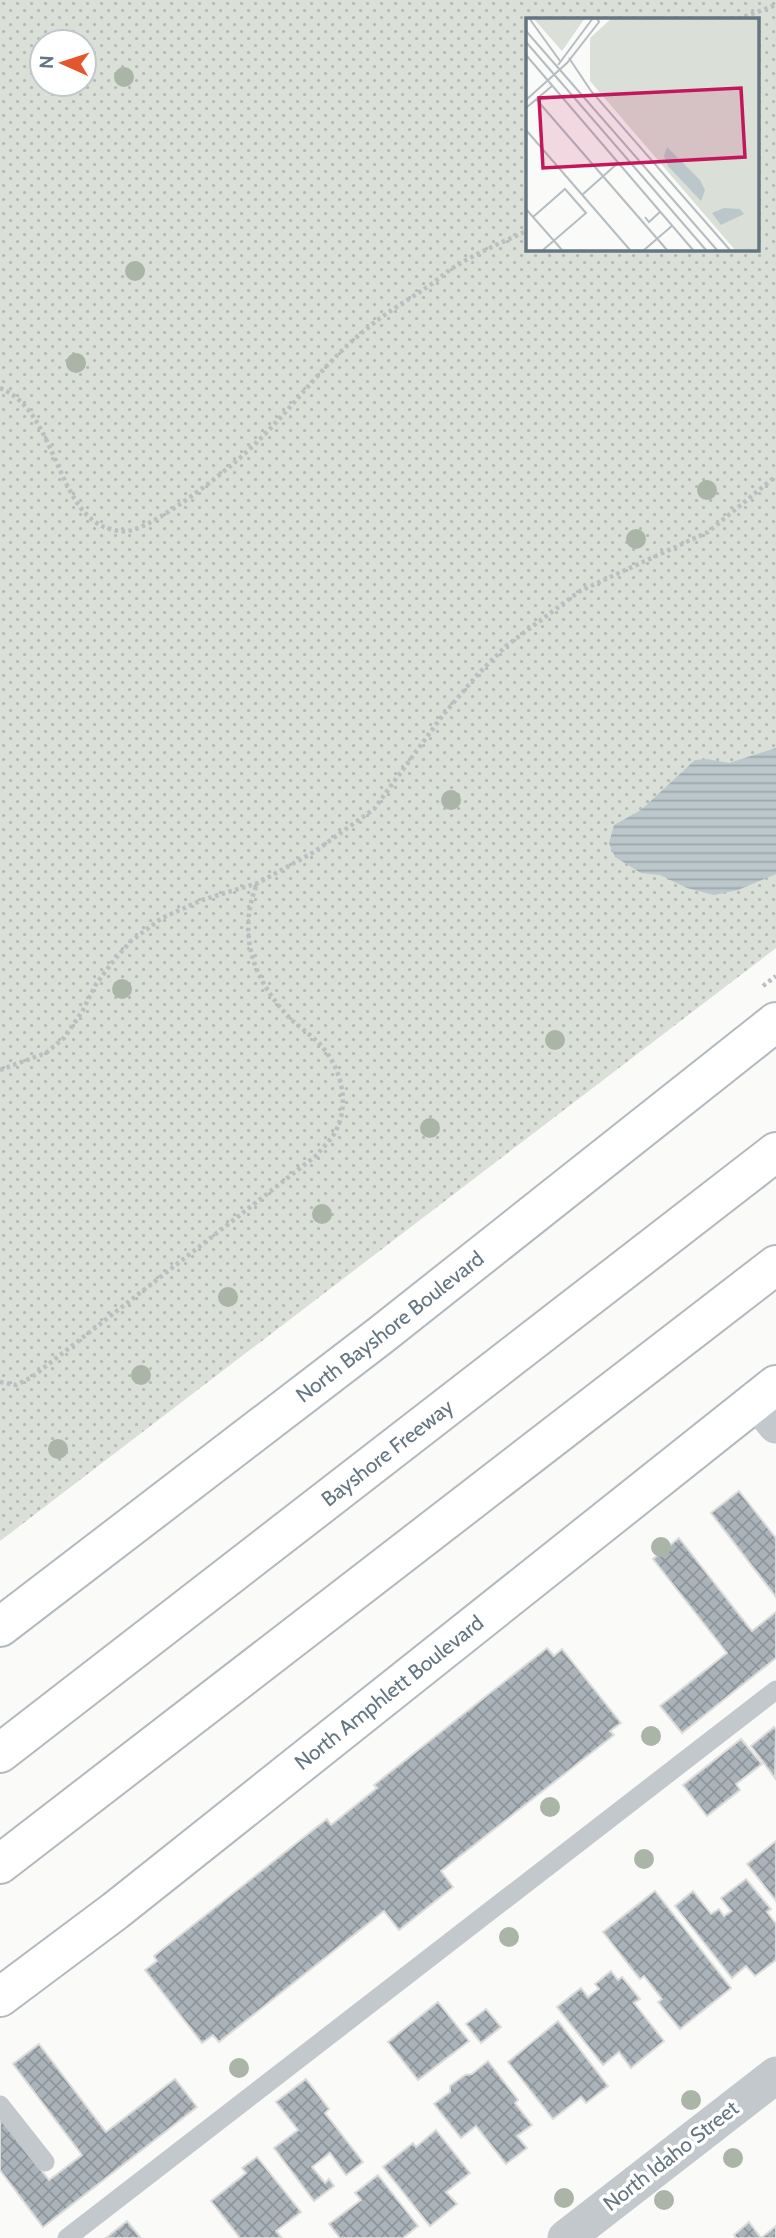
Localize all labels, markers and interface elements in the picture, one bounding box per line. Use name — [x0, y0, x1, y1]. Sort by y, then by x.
inset map — [526, 18, 758, 250]
north arrow — [28, 28, 98, 98]
text: N — [35, 55, 58, 69]
street label: North Bayshore Boulevard — [291, 1246, 488, 1408]
street label: Bayshore Freeway — [316, 1394, 458, 1511]
street label: North Amphlett Boulevard — [290, 1610, 488, 1775]
street label: North Idaho Street — [598, 2095, 743, 2216]

